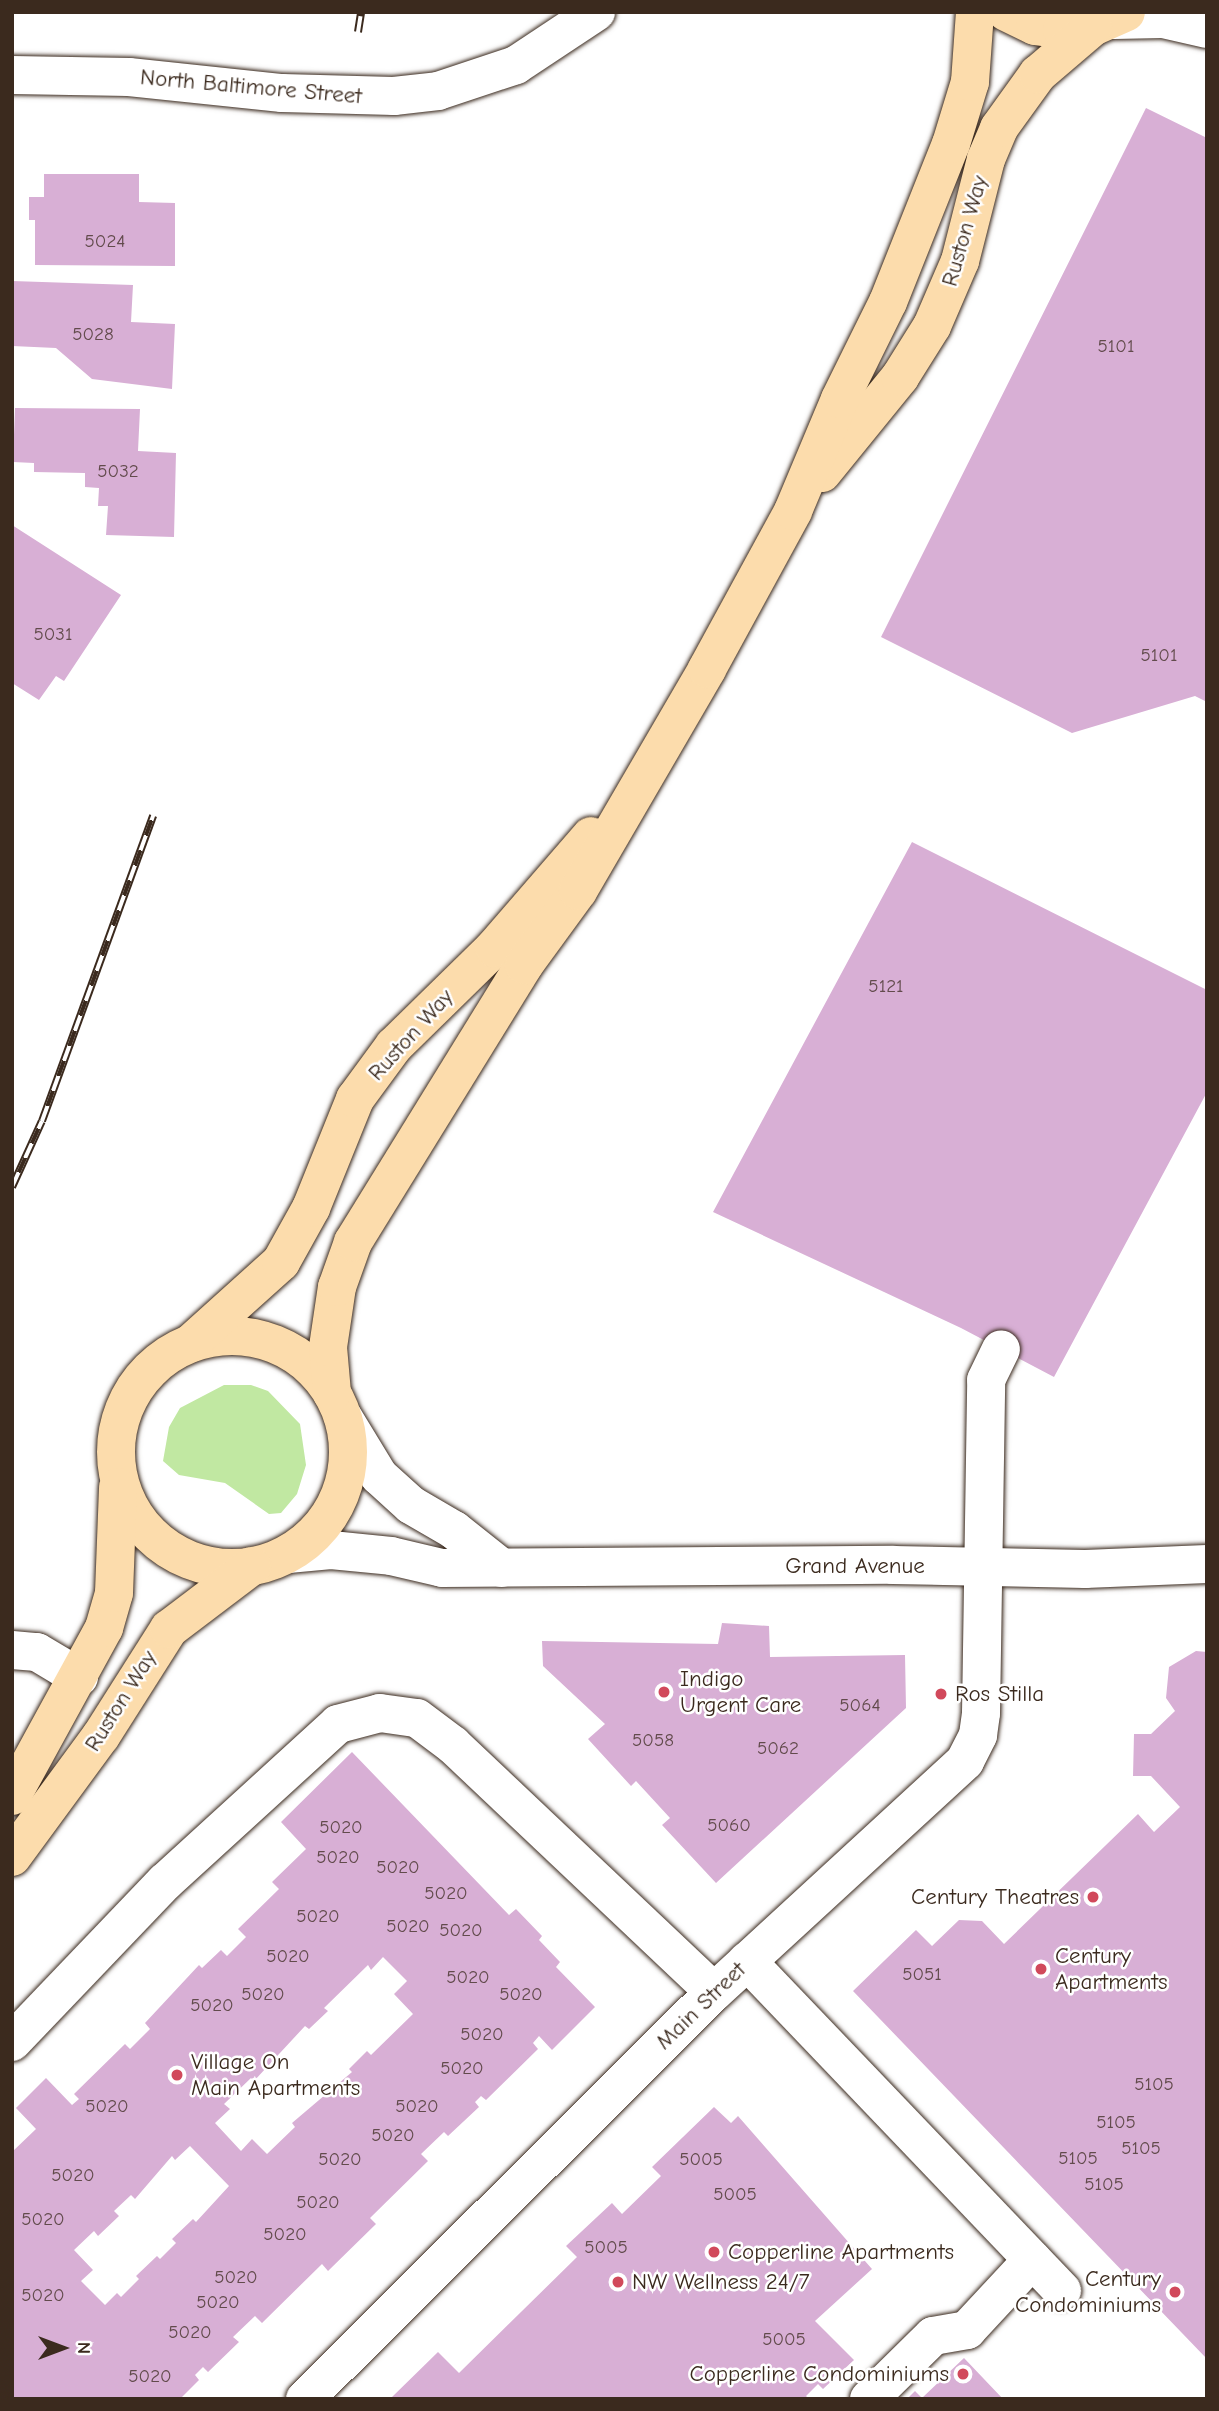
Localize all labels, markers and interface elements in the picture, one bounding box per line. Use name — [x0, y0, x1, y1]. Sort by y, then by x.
street label: North Baltimore Street — [139, 64, 363, 110]
street label: Ruston Way — [936, 172, 994, 290]
house number: 5024 — [85, 231, 125, 253]
house number: 5028 — [72, 324, 114, 346]
house number: 5101 — [1098, 336, 1134, 358]
house number: 5032 — [97, 461, 139, 483]
house number: 5031 — [33, 624, 73, 646]
house number: 5101 — [1141, 645, 1177, 667]
house number: 5121 — [868, 976, 904, 998]
street label: Ruston Way — [363, 983, 459, 1087]
street label: Grand Avenue — [785, 1552, 925, 1580]
street label: Ruston Way — [79, 1645, 163, 1757]
place label: Indigo Urgent Care — [680, 1665, 801, 1719]
place label: Ros Stilla — [955, 1680, 1044, 1708]
marker: Indigo Urgent Care — [654, 1682, 674, 1702]
marker: Ros Stilla — [933, 1686, 949, 1702]
house number: 5064 — [839, 1695, 881, 1717]
house number: 5058 — [632, 1730, 674, 1752]
house number: 5062 — [757, 1738, 799, 1760]
house number: 5060 — [707, 1815, 751, 1837]
house number: 5020 — [319, 1817, 363, 1839]
house number: 5020 — [316, 1847, 360, 1869]
house number: 5020 — [376, 1857, 420, 1879]
house number: 5020 — [424, 1883, 468, 1905]
place label: Century Theatres — [911, 1883, 1079, 1911]
marker: Century Theatres — [1085, 1889, 1101, 1905]
house number: 5020 — [296, 1906, 340, 1928]
house number: 5020 — [386, 1916, 430, 1938]
house number: 5020 — [439, 1920, 483, 1942]
place label: Century Apartments — [1055, 1942, 1168, 1996]
house number: 5020 — [266, 1946, 310, 1968]
street label: Main Street — [650, 1956, 752, 2056]
marker: Century Apartments — [1033, 1961, 1049, 1977]
house number: 5051 — [902, 1964, 942, 1986]
house number: 5020 — [446, 1967, 490, 1989]
house number: 5020 — [241, 1984, 285, 2006]
house number: 5020 — [499, 1984, 543, 2006]
house number: 5020 — [190, 1995, 234, 2017]
house number: 5020 — [460, 2024, 504, 2046]
place label: Village On Main Apartments — [191, 2048, 360, 2102]
house number: 5020 — [440, 2058, 484, 2080]
marker: Village On Main Apartments — [169, 2067, 185, 2083]
house number: 5105 — [1134, 2074, 1174, 2096]
house number: 5020 — [85, 2096, 129, 2118]
house number: 5020 — [395, 2096, 439, 2118]
house number: 5105 — [1096, 2112, 1136, 2134]
house number: 5020 — [371, 2125, 415, 2147]
house number: 5105 — [1121, 2138, 1161, 2160]
house number: 5105 — [1058, 2148, 1098, 2170]
house number: 5020 — [318, 2149, 362, 2171]
house number: 5005 — [679, 2149, 723, 2171]
house number: 5020 — [51, 2165, 95, 2187]
house number: 5105 — [1084, 2174, 1124, 2196]
house number: 5005 — [713, 2184, 757, 2206]
house number: 5020 — [296, 2192, 340, 2214]
house number: 5020 — [21, 2209, 65, 2231]
house number: 5020 — [263, 2224, 307, 2246]
house number: 5005 — [584, 2237, 628, 2259]
place label: Copperline Apartments — [728, 2238, 954, 2266]
marker: Copperline Apartments — [706, 2244, 722, 2260]
place label: Century Condominiums — [1015, 2265, 1161, 2319]
house number: 5020 — [214, 2267, 258, 2289]
place label: NW Wellness 24/7 — [632, 2268, 810, 2296]
marker: NW Wellness 24/7 — [610, 2274, 626, 2290]
marker: Century Condominiums — [1167, 2284, 1183, 2300]
house number: 5020 — [21, 2285, 65, 2307]
house number: 5020 — [196, 2292, 240, 2314]
north arrow — [28, 2313, 98, 2383]
house number: 5020 — [168, 2322, 212, 2344]
house number: 5005 — [762, 2329, 806, 2351]
text: N — [73, 2342, 95, 2354]
place label: Copperline Condominiums — [690, 2360, 949, 2388]
house number: 5020 — [128, 2366, 172, 2388]
marker: Copperline Condominiums — [955, 2366, 971, 2382]

